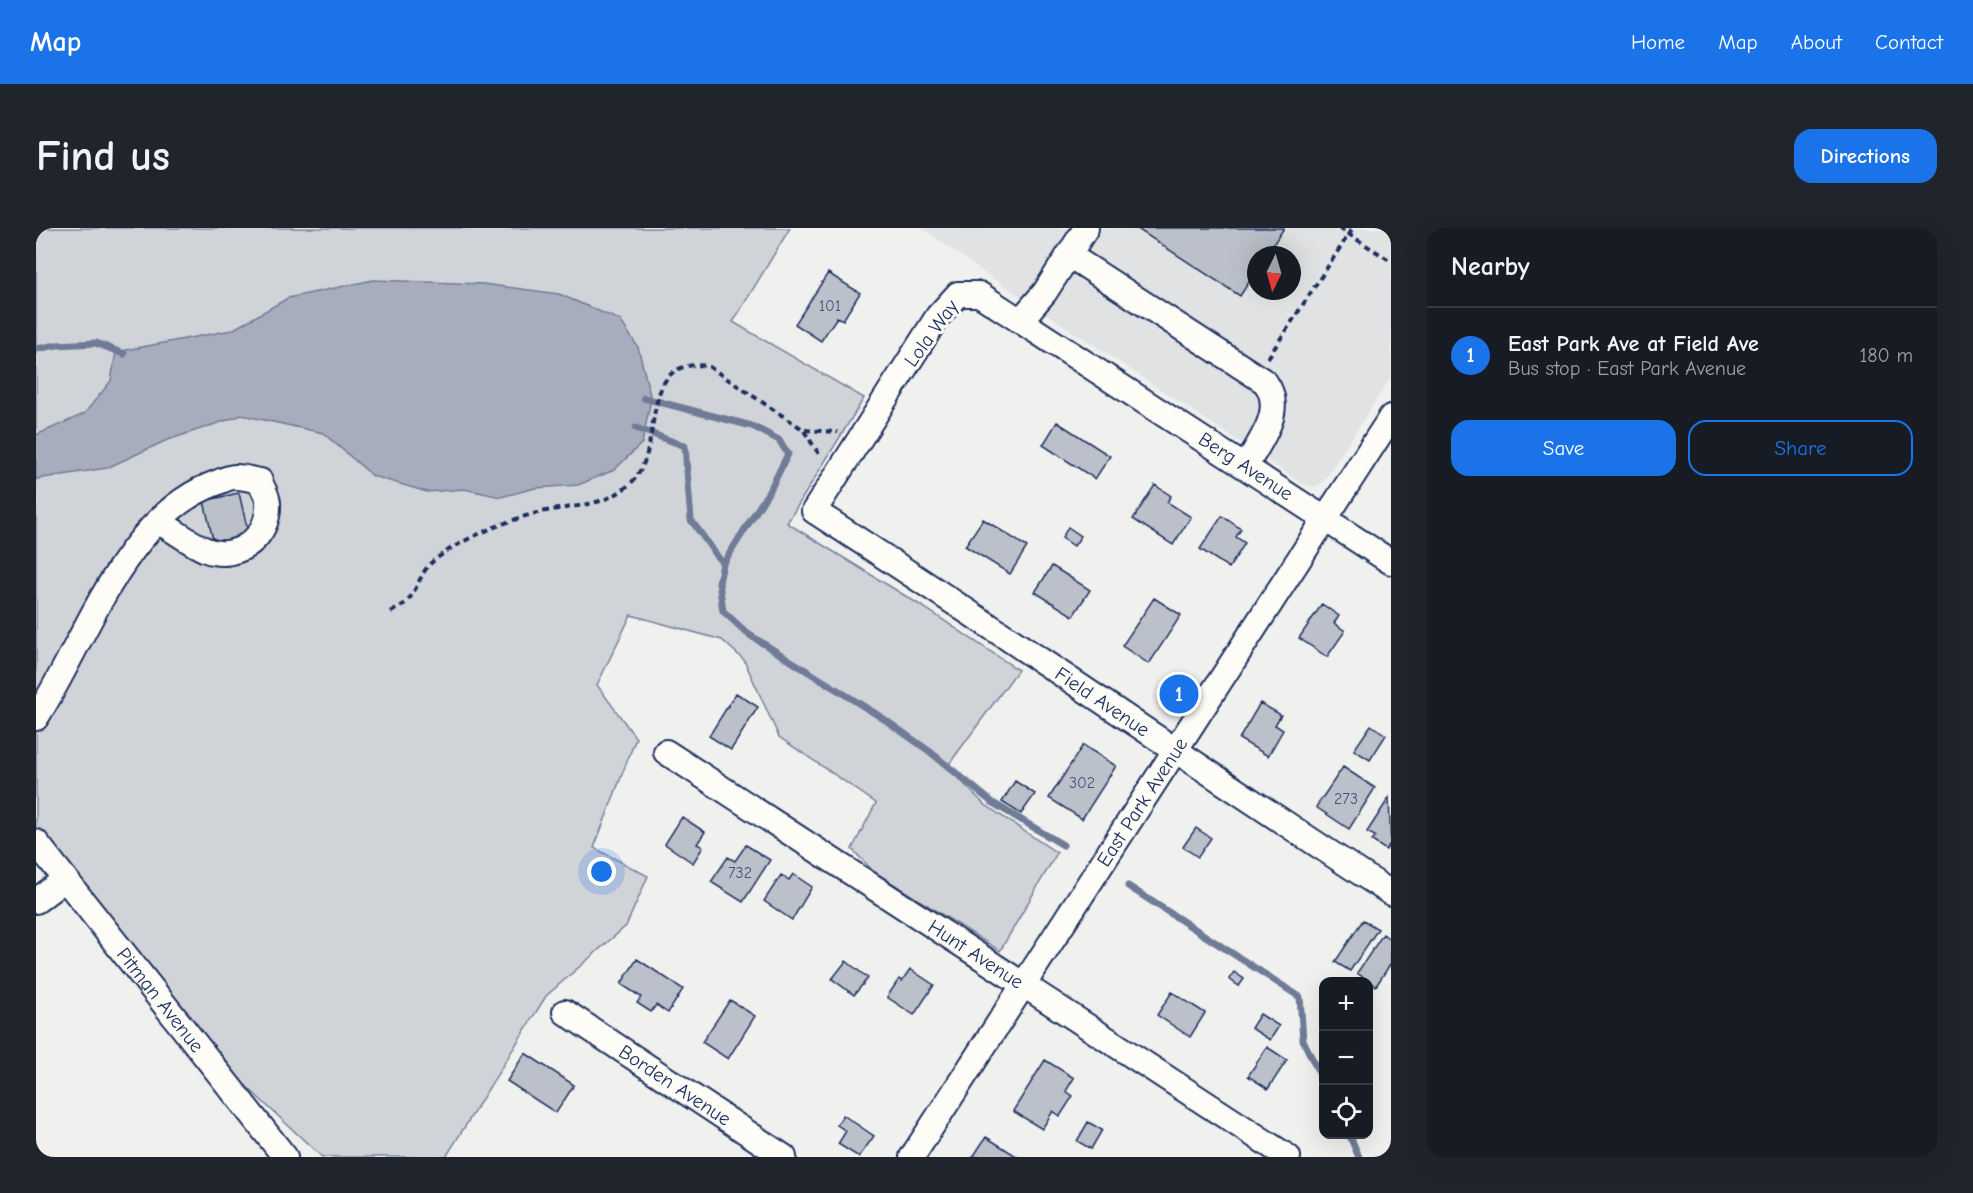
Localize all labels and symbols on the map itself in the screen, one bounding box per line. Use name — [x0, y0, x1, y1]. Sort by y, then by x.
north arrow — [1247, 246, 1301, 300]
street label: Lola Way — [900, 295, 963, 371]
house number: 101 — [819, 297, 841, 315]
street label: Berg Avenue — [1194, 427, 1297, 505]
street label: Field Avenue — [1051, 662, 1154, 742]
pin: 1 — [1160, 672, 1198, 716]
street label: East Park Avenue — [1092, 733, 1192, 871]
house number: 302 — [1069, 774, 1095, 792]
house number: 273 — [1334, 790, 1358, 808]
your location — [587, 857, 616, 886]
house number: 732 — [728, 864, 752, 882]
street label: Hunt Avenue — [924, 915, 1028, 994]
street label: Pitman Avenue — [112, 943, 209, 1057]
street label: Borden Avenue — [614, 1040, 735, 1131]

